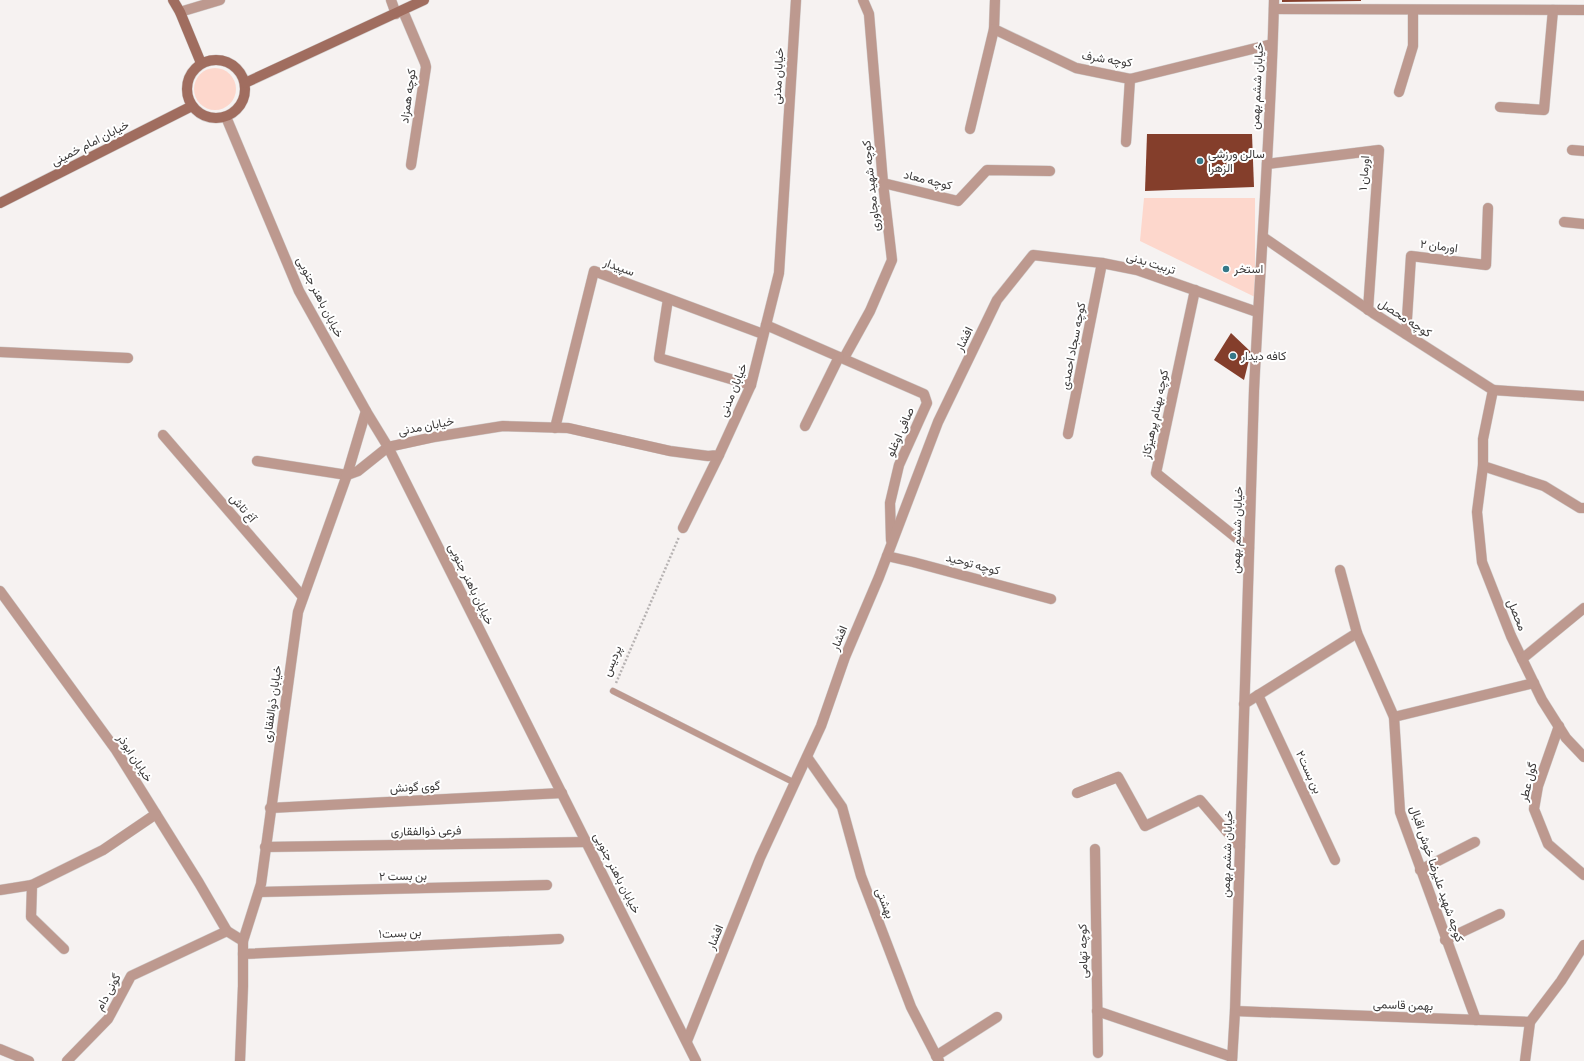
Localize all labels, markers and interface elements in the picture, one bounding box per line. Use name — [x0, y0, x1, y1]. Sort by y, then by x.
street label: خیابان ششم بهمن — [1246, 42, 1267, 130]
street label: کوچه شرف — [1081, 46, 1134, 71]
street label: خیابان مدنی — [768, 47, 787, 105]
street label: کوچه همزاد — [395, 68, 420, 124]
street label: خیابان امام خمینی — [48, 116, 132, 170]
street label: کوچه شهید مجاوری — [857, 140, 884, 232]
place label: سالن ورزشی الزهرا — [1208, 145, 1265, 176]
street label: اورمان ۱ — [1354, 155, 1373, 191]
marker: سالن ورزشی الزهرا — [1195, 156, 1205, 166]
street label: کوچه معاد — [902, 165, 954, 194]
street label: اورمان ۲ — [1419, 235, 1459, 256]
street label: تربیت بدنی — [1124, 247, 1178, 278]
street label: خیابان باهنر جنوبی — [293, 253, 348, 340]
street label: سپیدار — [600, 253, 637, 280]
place label: استخر — [1233, 260, 1263, 277]
marker: استخر — [1221, 264, 1231, 274]
street label: کوچه محصل — [1375, 294, 1435, 341]
street label: کوچه سجاد احمدی — [1056, 301, 1089, 391]
street label: افشار — [950, 324, 977, 355]
place label: کافه دیدار — [1240, 347, 1286, 364]
marker: کافه دیدار — [1228, 351, 1238, 361]
street label: خیابان مدنی — [714, 360, 751, 419]
street label: کوچه بهنام پرهیزکاز — [1137, 368, 1172, 461]
street label: صافی اوغلو — [881, 404, 918, 459]
street label: خیابان مدنی — [396, 412, 455, 439]
street label: خیابان ششم بهمن — [1226, 486, 1247, 574]
street label: آغ تاش — [225, 490, 262, 527]
street label: خیابان باهنر جنوبی — [444, 540, 499, 627]
street label: کوچه توحید — [944, 548, 1002, 579]
street label: محصل — [1503, 596, 1532, 633]
street label: افشار — [825, 623, 851, 654]
street label: پردیس — [597, 643, 626, 679]
street label: خیابان ذوالفقاری — [258, 664, 285, 744]
street label: خیابان ابوذر — [113, 730, 157, 785]
street label: بن بست۲ — [1292, 747, 1327, 796]
street label: گول عطر — [1514, 761, 1541, 804]
street label: گوی گونش — [389, 777, 441, 796]
street label: کوچه شهید علیرضا خوش اقبال — [1406, 803, 1469, 944]
street label: خیابان ششم بهمن — [1216, 810, 1237, 898]
street label: فرعی ذوالفقاری — [391, 821, 461, 840]
street label: خیابان باهنر جنوبی — [590, 829, 645, 916]
street label: بن بست ۲ — [379, 867, 427, 884]
street label: بهشتی — [872, 885, 899, 921]
street label: افشار — [701, 922, 727, 953]
street label: بن بست۱ — [378, 923, 422, 942]
street label: کوچه تهامی — [1074, 924, 1091, 978]
street label: گونی دام — [90, 970, 125, 1013]
street label: بهمن قاسمی — [1373, 995, 1433, 1014]

